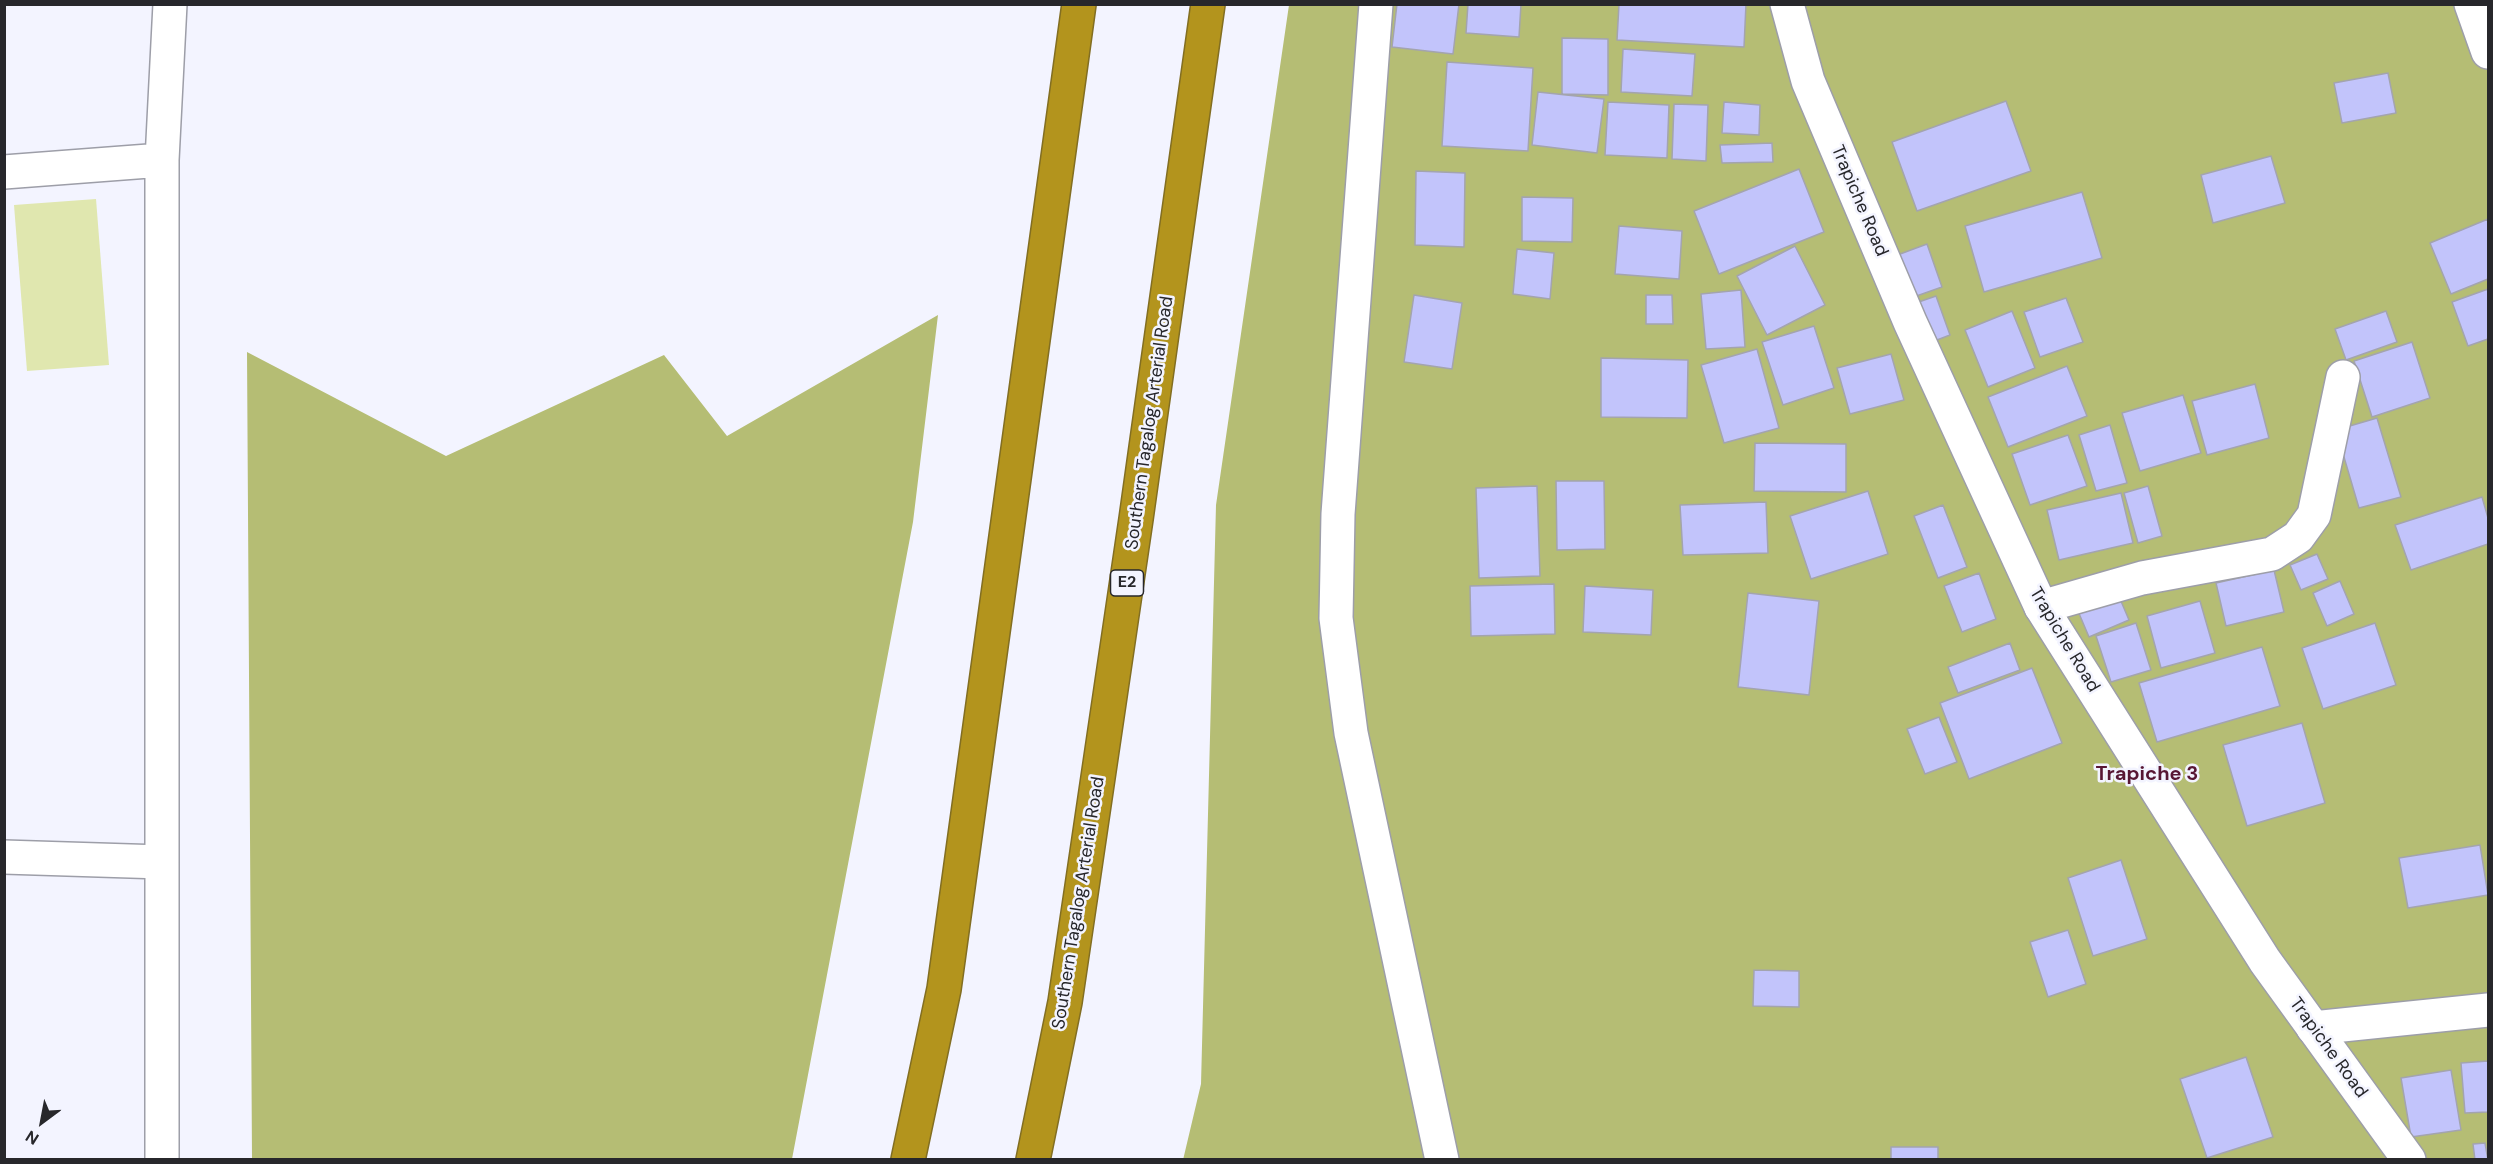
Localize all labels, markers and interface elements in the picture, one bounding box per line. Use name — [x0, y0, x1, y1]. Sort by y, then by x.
street label: Trapiche Road — [1826, 142, 1892, 260]
street label: Southern Tagalog Arterial Road — [1122, 295, 1178, 551]
road number: E2 — [1110, 570, 1144, 596]
street label: Trapiche Road — [2024, 584, 2104, 696]
district label: Trapiche 3 — [2096, 763, 2198, 787]
street label: Southern Tagalog Arterial Road — [1048, 775, 1110, 1031]
street label: Trapiche Road — [2284, 994, 2372, 1102]
north arrow — [12, 1092, 72, 1152]
text: N — [22, 1126, 43, 1150]

